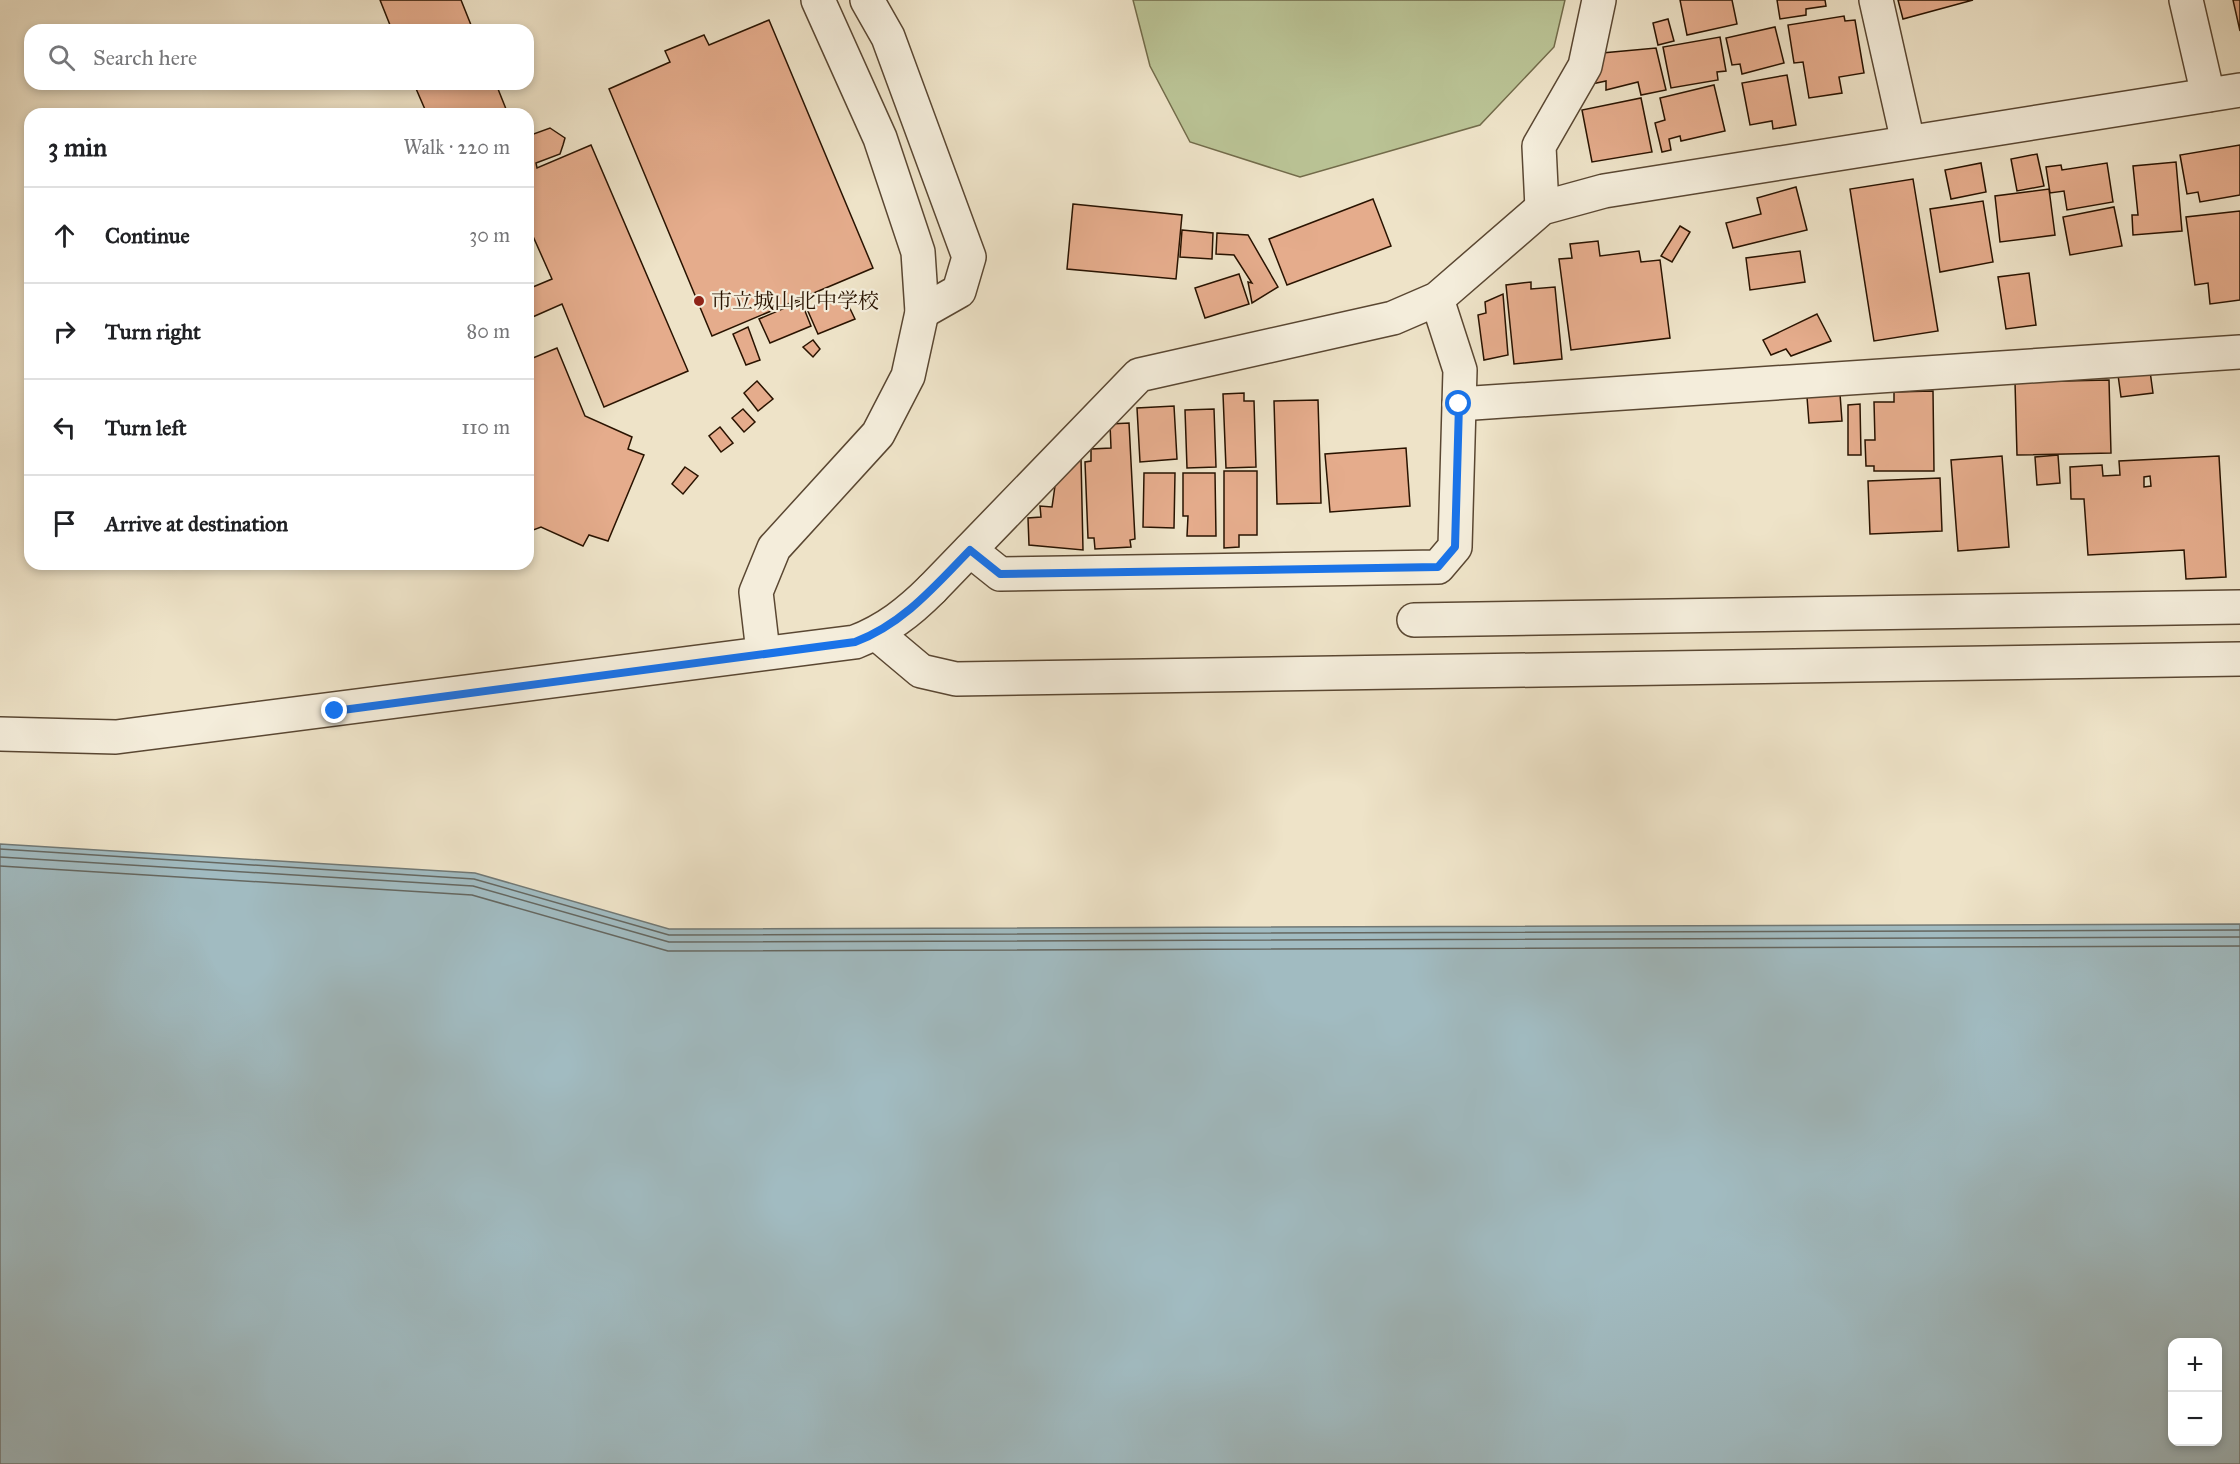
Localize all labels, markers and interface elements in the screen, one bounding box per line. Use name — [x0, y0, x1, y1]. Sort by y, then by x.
search box — [24, 24, 534, 90]
icon: search — [45, 41, 78, 74]
text: Search here — [93, 44, 197, 71]
text: 3 min — [48, 131, 107, 163]
text: Walk · 220 m — [403, 135, 510, 159]
icon: ahead — [48, 219, 81, 252]
text: Continue — [105, 222, 190, 249]
text: 30 m — [469, 223, 510, 247]
place label: 市立城山北中学校 — [711, 288, 879, 314]
marker: 市立城山北中学校 — [692, 294, 706, 308]
icon: right — [48, 315, 81, 348]
text: Turn right — [105, 318, 201, 345]
text: 80 m — [467, 319, 510, 343]
route start — [1445, 390, 1471, 416]
icon: left — [48, 411, 81, 444]
text: Turn left — [105, 414, 187, 441]
text: 110 m — [462, 415, 510, 439]
icon: arrive — [48, 507, 81, 540]
text: Arrive at destination — [105, 510, 288, 537]
route end — [321, 697, 347, 723]
map controls — [2168, 1338, 2222, 1446]
button: + — [2168, 1338, 2222, 1392]
button: − — [2168, 1392, 2222, 1446]

